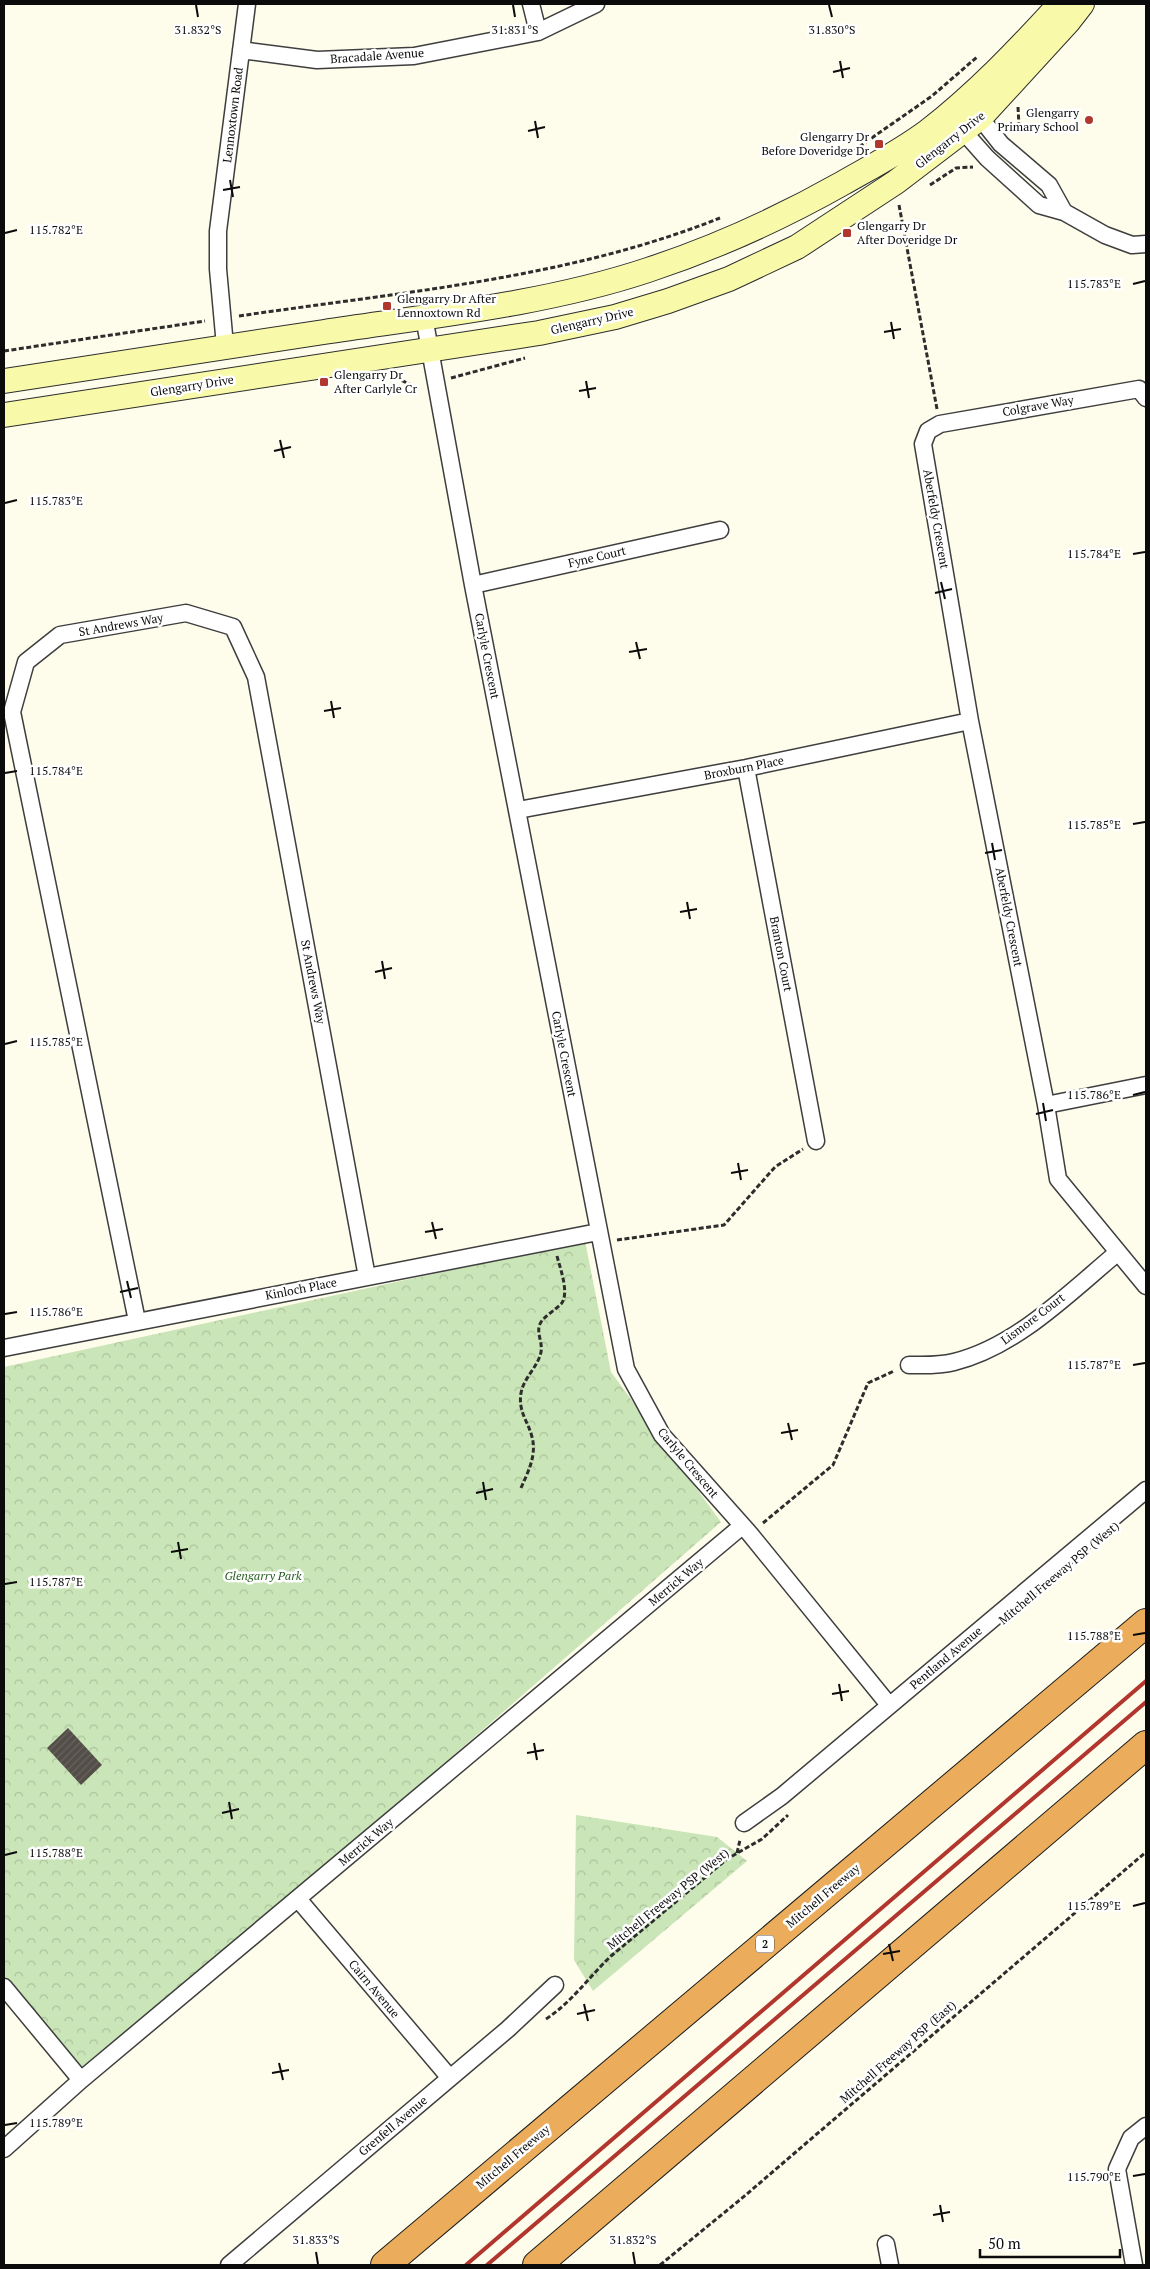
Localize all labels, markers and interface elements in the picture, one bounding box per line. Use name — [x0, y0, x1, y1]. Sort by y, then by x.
text: 31.832°S — [175, 22, 221, 37]
text: 31.831°S — [492, 22, 538, 37]
text: 31.830°S — [809, 22, 855, 37]
street label: Bracadale Avenue — [330, 45, 424, 66]
street label: Lennoxtown Road — [219, 66, 246, 164]
place label: Glengarry Primary School — [997, 105, 1080, 134]
street label: Glengarry Drive — [912, 108, 988, 172]
marker: Glengarry Primary School — [1083, 114, 1095, 126]
place label: Glengarry Dr Before Doveridge Dr — [761, 129, 869, 158]
marker: Glengarry Dr Before Doveridge Dr — [873, 138, 885, 150]
place label: Glengarry Dr After Doveridge Dr — [857, 218, 958, 247]
text: 115.782°E — [29, 222, 83, 237]
marker: Glengarry Dr After Doveridge Dr — [841, 227, 853, 239]
text: 115.783°E — [1067, 276, 1121, 291]
place label: Glengarry Dr After Lennoxtown Rd — [397, 291, 496, 320]
marker: Glengarry Dr After Lennoxtown Rd — [381, 300, 393, 312]
street label: Glengarry Drive — [549, 304, 635, 337]
place label: Glengarry Dr After Carlyle Cr — [334, 367, 418, 396]
street label: Glengarry Drive — [149, 371, 235, 400]
marker: Glengarry Dr After Carlyle Cr — [318, 376, 330, 388]
street label: Colgrave Way — [1001, 392, 1076, 419]
street label: Aberfeldy Crescent — [920, 468, 953, 571]
text: 115.783°E — [29, 493, 83, 508]
street label: Fyne Court — [567, 542, 628, 570]
text: 115.784°E — [1067, 546, 1121, 561]
street label: St Andrews Way — [77, 610, 165, 639]
street label: Carlyle Crescent — [472, 612, 503, 701]
street label: Broxburn Place — [703, 752, 785, 783]
text: 115.784°E — [29, 763, 83, 778]
text: 115.785°E — [1067, 817, 1121, 832]
street label: Aberfeldy Crescent — [992, 866, 1027, 968]
street label: Branton Court — [767, 915, 796, 993]
street label: St Andrews Way — [298, 938, 329, 1026]
street label: Carlyle Crescent — [549, 1010, 580, 1099]
text: 115.785°E — [29, 1034, 83, 1049]
text: 115.786°E — [1067, 1087, 1121, 1102]
street label: Kinloch Place — [264, 1274, 338, 1303]
street label: Lismore Court — [998, 1289, 1068, 1347]
text: 115.786°E — [29, 1304, 83, 1319]
text: 115.787°E — [1067, 1357, 1121, 1372]
street label: Carlyle Crescent — [655, 1424, 723, 1501]
street label: Mitchell Freeway PSP (West) — [996, 1518, 1122, 1627]
street label: Merrick Way — [645, 1554, 707, 1609]
park label: Glengarry Park — [224, 1568, 302, 1583]
text: 115.787°E — [29, 1574, 83, 1589]
street label: Pentland Avenue — [906, 1623, 985, 1692]
text: 115.788°E — [1067, 1628, 1121, 1643]
street label: Merrick Way — [335, 1814, 397, 1869]
text: 115.788°E — [29, 1845, 83, 1860]
street label: Mitchell Freeway PSP (West) — [604, 1845, 732, 1952]
street label: Mitchell Freeway — [783, 1860, 863, 1931]
text: 115.789°E — [1067, 1898, 1121, 1913]
road number: 2 — [756, 1936, 774, 1952]
street label: Cairn Avenue — [346, 1957, 403, 2021]
street label: Mitchell Freeway PSP (East) — [837, 1997, 959, 2106]
street label: Grenfell Avenue — [355, 2093, 430, 2159]
text: 115.789°E — [29, 2115, 83, 2130]
street label: Mitchell Freeway — [473, 2121, 553, 2192]
text: 115.790°E — [1067, 2169, 1121, 2184]
scale bar — [980, 2226, 1120, 2258]
text: 31.833°S — [293, 2232, 339, 2247]
text: 31.832°S — [610, 2232, 656, 2247]
text: 50 m — [988, 2233, 1021, 2253]

